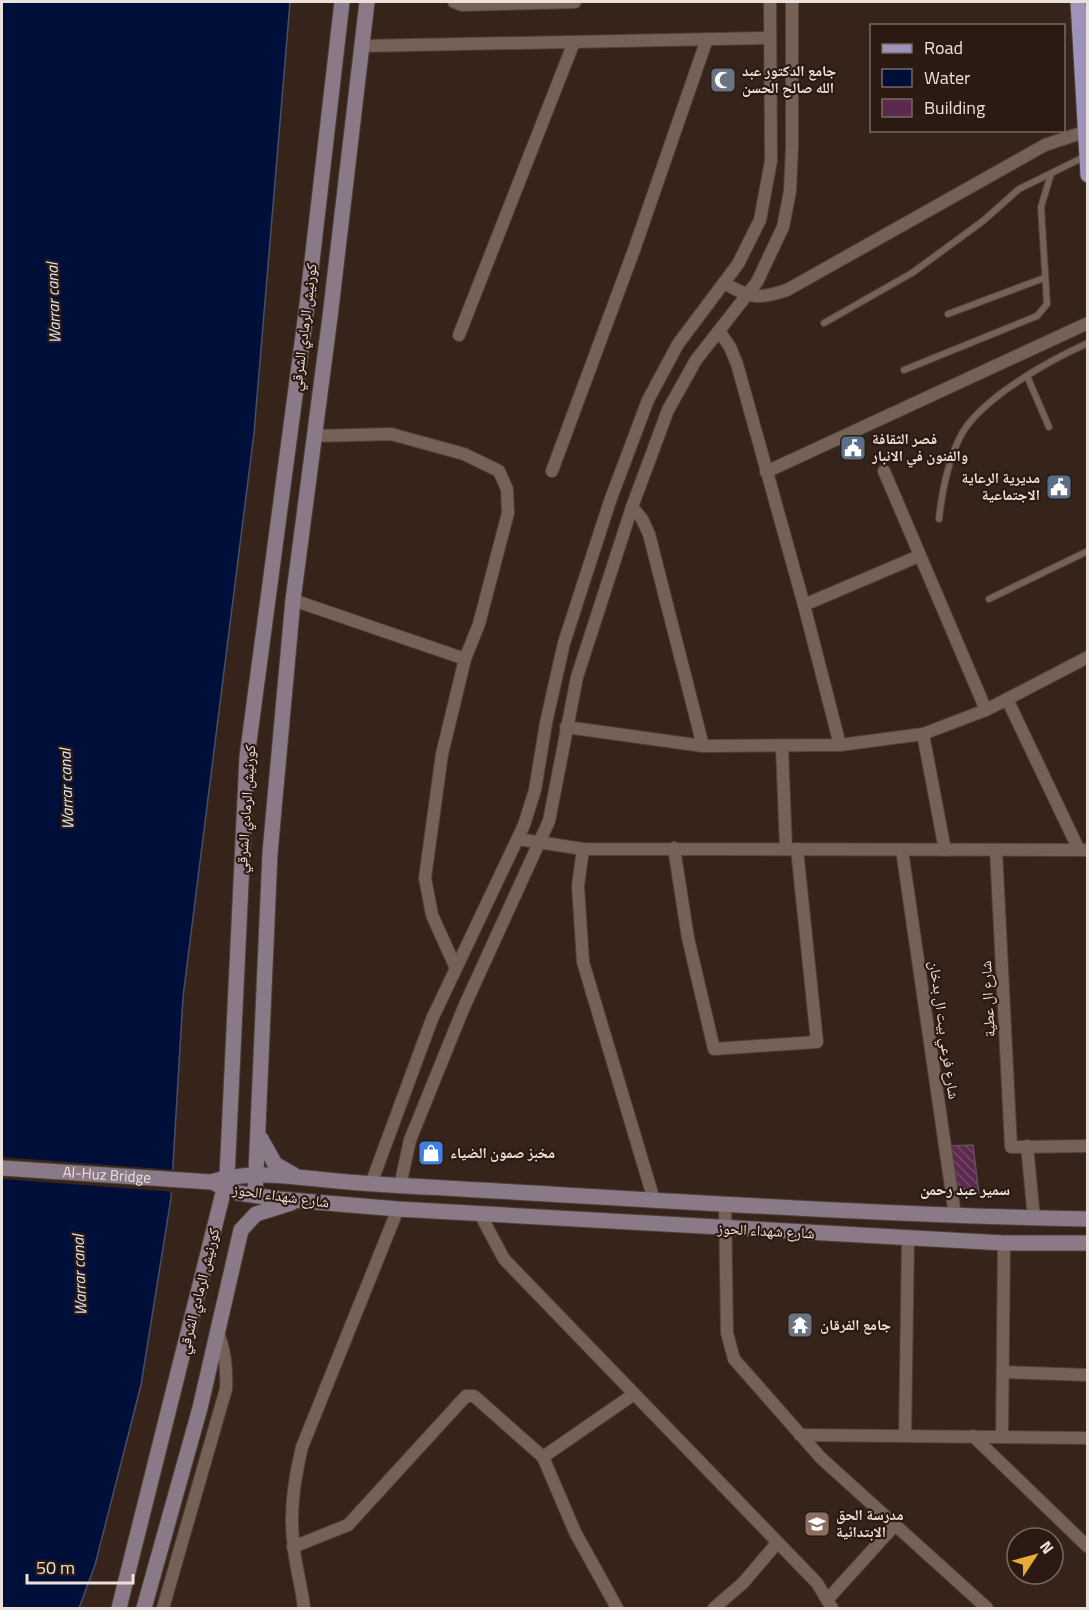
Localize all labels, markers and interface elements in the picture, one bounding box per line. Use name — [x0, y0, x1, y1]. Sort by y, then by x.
legend — [870, 24, 1065, 132]
text: Road — [924, 34, 963, 61]
place label: جامع الدكتور عبد الله صالح الحسن — [742, 59, 836, 99]
text: Water — [924, 64, 970, 91]
mosque icon: جامع الدكتور عبد الله صالح الحسن — [708, 65, 738, 95]
text: Building — [924, 94, 985, 121]
water label: Warrar canal — [40, 260, 66, 344]
street label: كورنيش الرمادي الشرقي — [284, 262, 324, 392]
place label: فصر الثقافة والفنون في الانبار — [871, 427, 968, 468]
public building icon: فصر الثقافة والفنون في الانبار — [838, 433, 868, 463]
place label: مديرية الرعاية الاجتماعية — [961, 466, 1040, 506]
public building icon: مديرية الرعاية الاجتماعية — [1044, 472, 1074, 502]
street label: كورنيش الرمادي الشرقي — [230, 744, 262, 874]
water label: Warrar canal — [53, 746, 79, 830]
street label: شارع فرعي بيت ال بدخان — [923, 959, 966, 1101]
street label: شارع ال عطية — [974, 960, 1001, 1038]
shop icon: مخبز صمون الضياء — [416, 1138, 446, 1168]
place label: مخبز صمون الضياء — [450, 1141, 555, 1164]
street label: Al-Huz Bridge — [62, 1160, 152, 1189]
street label: شارع شهداء الحوز — [230, 1177, 331, 1214]
district label: سمير عبد رحمن — [920, 1177, 1010, 1201]
street label: شارع شهداء الحوز — [716, 1216, 815, 1245]
street label: كورنيش الرمادي الشرقي — [172, 1226, 226, 1356]
water label: Warrar canal — [66, 1232, 92, 1316]
temple icon: جامع الفرقان — [785, 1310, 815, 1340]
place label: جامع الفرقان — [820, 1313, 891, 1336]
place label: مدرسة الحق الابتدائية — [836, 1503, 904, 1543]
school or university icon: مدرسة الحق الابتدائية — [802, 1509, 832, 1539]
north arrow — [1005, 1526, 1065, 1586]
text: N — [1034, 1536, 1060, 1559]
scale bar — [27, 1547, 134, 1585]
text: 50 m — [36, 1554, 75, 1581]

